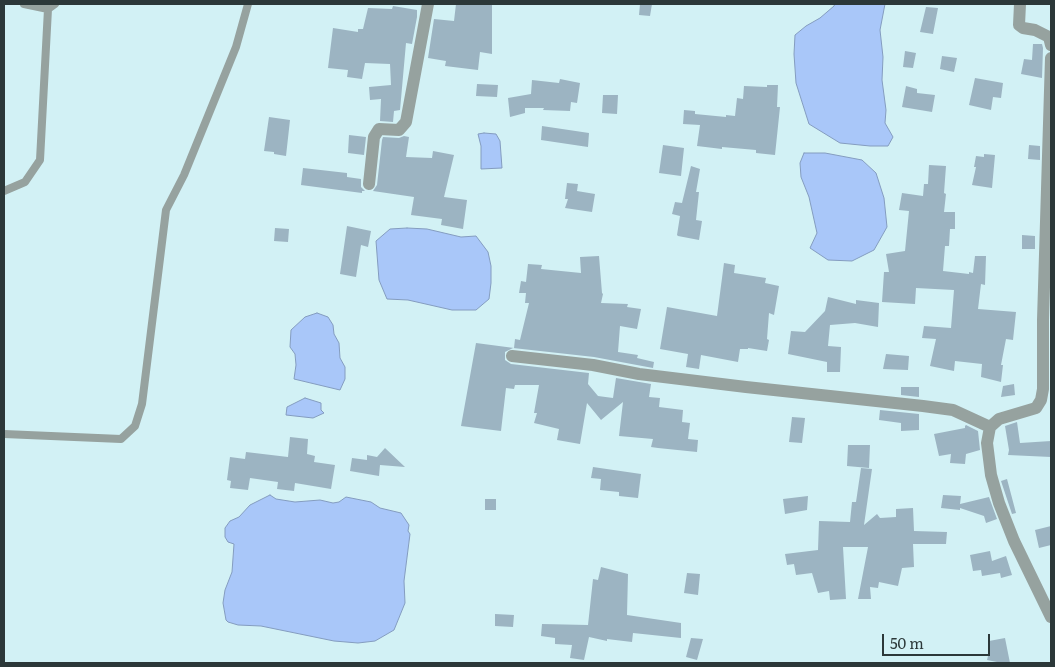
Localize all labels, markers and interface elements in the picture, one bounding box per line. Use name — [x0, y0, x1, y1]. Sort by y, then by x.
scale bar — [885, 624, 992, 656]
text: 50 m — [890, 631, 924, 654]

